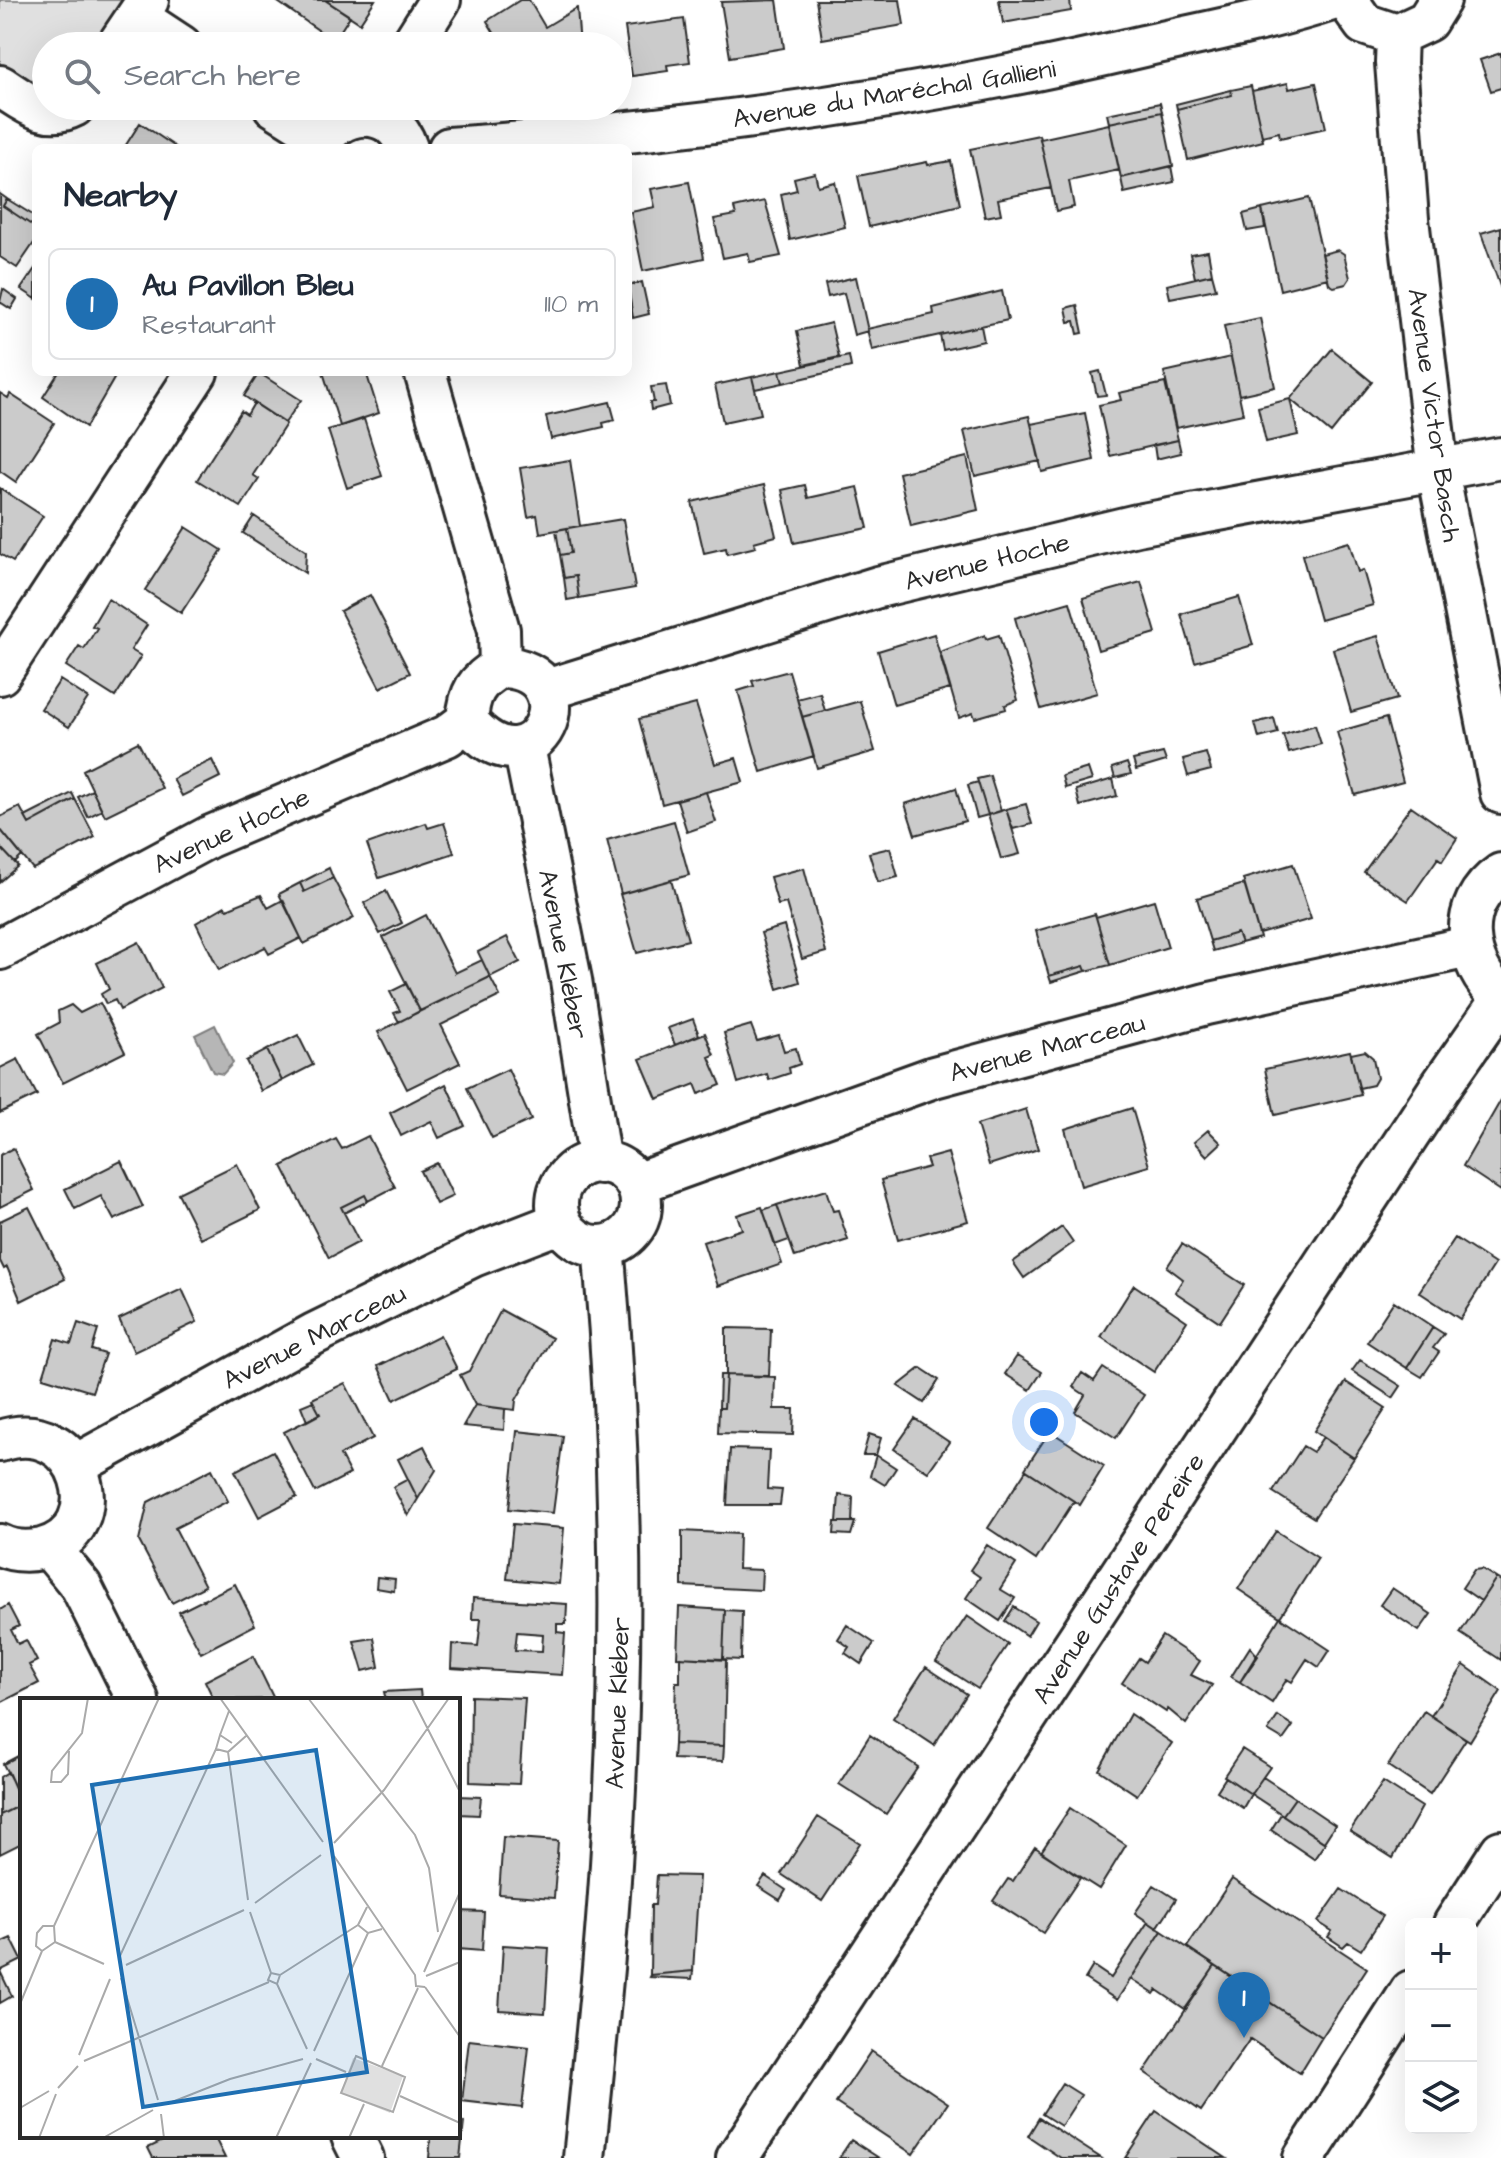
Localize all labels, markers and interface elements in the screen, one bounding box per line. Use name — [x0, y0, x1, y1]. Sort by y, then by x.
search box — [32, 32, 632, 120]
street label: Avenue du Maréchal Gallieni — [730, 51, 1058, 137]
icon: search — [60, 54, 104, 98]
text: Search here — [124, 55, 301, 97]
text: Nearby — [64, 172, 178, 220]
text: Au Pavillon Bleu — [142, 265, 354, 307]
text: 1 — [90, 286, 94, 322]
text: 110 m — [544, 286, 598, 322]
street label: Avenue Victor Basch — [1398, 286, 1470, 544]
text: Restaurant — [142, 307, 276, 343]
street label: Avenue Hoche — [901, 524, 1073, 600]
street label: Avenue Hoche — [147, 779, 315, 883]
street label: Avenue Kléber — [529, 866, 597, 1042]
street label: Avenue Marceau — [946, 1005, 1149, 1091]
street label: Avenue Marceau — [217, 1275, 412, 1399]
your location — [1024, 1402, 1064, 1442]
street label: Avenue Gustave Pereire — [1024, 1446, 1214, 1711]
street label: Avenue Kléber — [597, 1617, 639, 1790]
inset map — [20, 1698, 460, 2138]
map controls — [1405, 1918, 1477, 2134]
button: + — [1405, 1918, 1477, 1990]
pin: 1 — [1218, 1972, 1270, 2038]
button: − — [1405, 1990, 1477, 2062]
button: layers — [1405, 2062, 1477, 2134]

